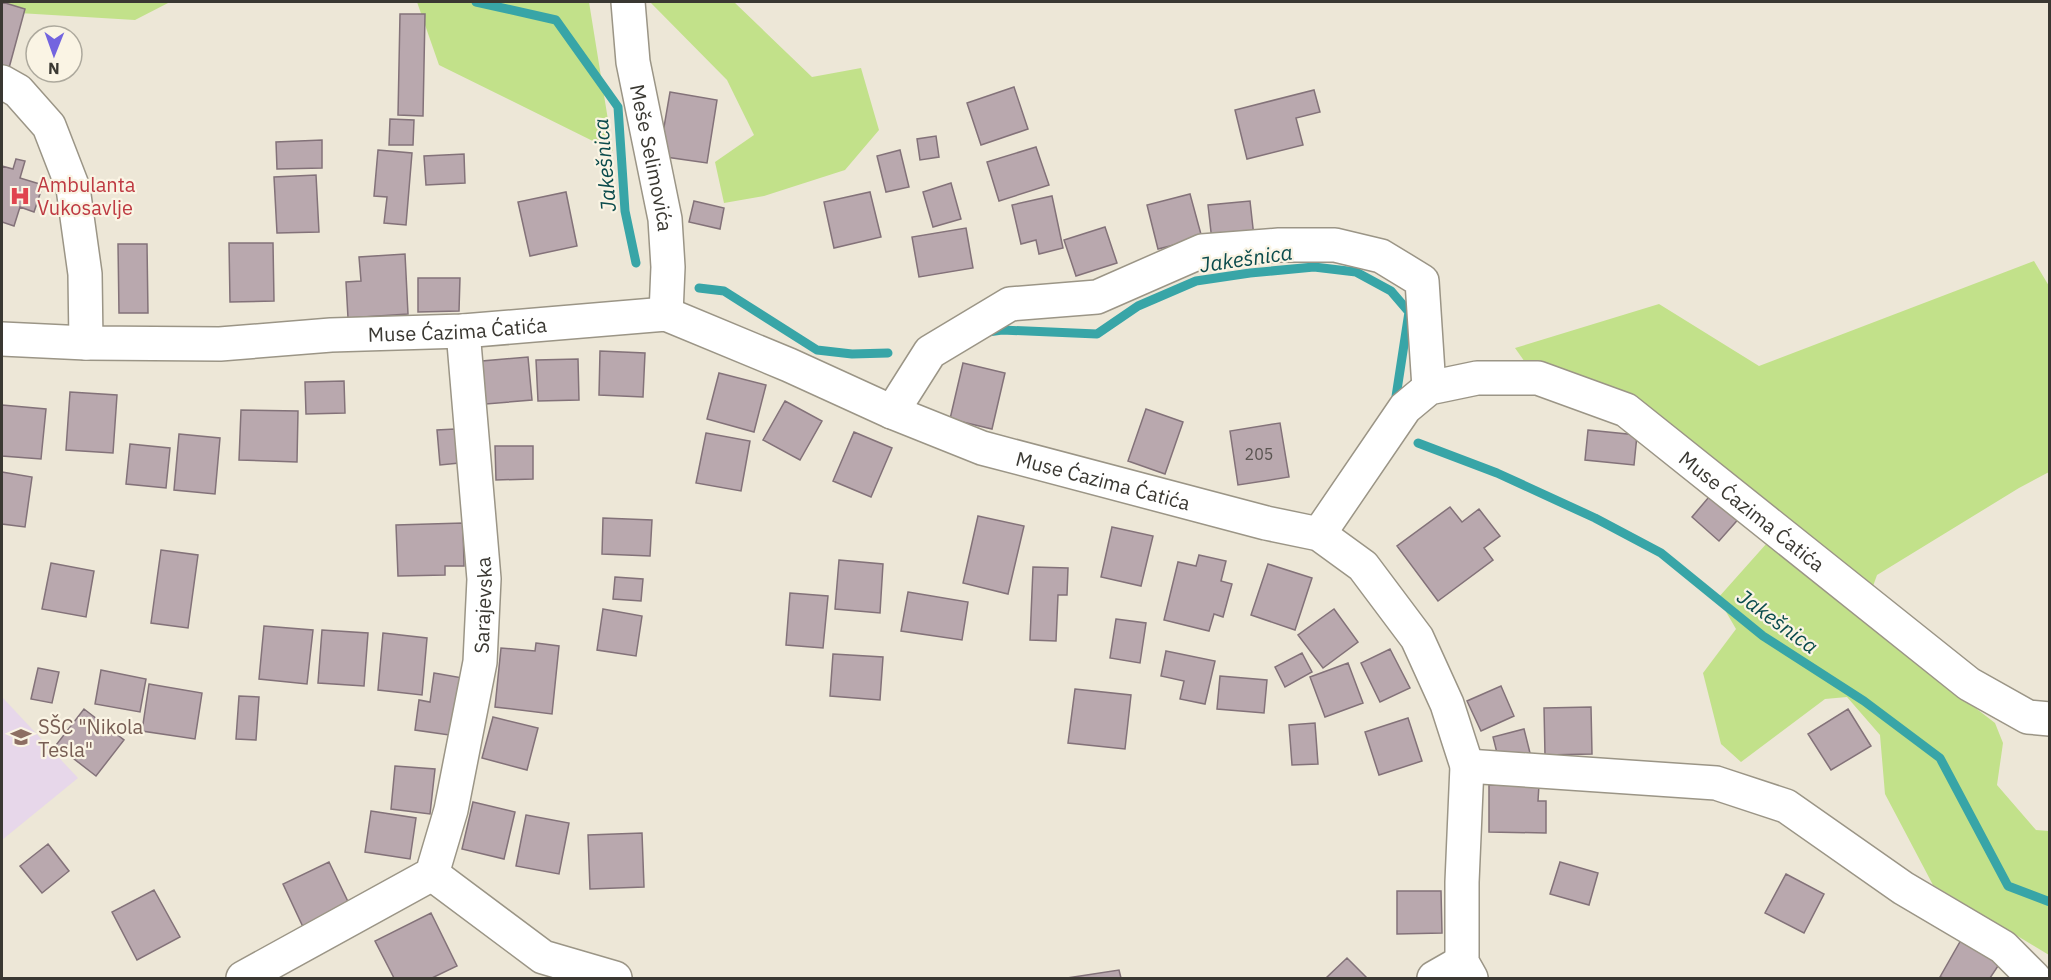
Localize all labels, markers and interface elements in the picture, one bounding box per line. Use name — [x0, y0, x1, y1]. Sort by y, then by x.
north arrow — [24, 24, 84, 84]
text: N — [48, 59, 60, 79]
street label: Meše Selimovića — [624, 82, 679, 233]
water label: Jakešnica — [586, 117, 622, 213]
place label: Ambulanta Vukosavlje — [37, 171, 136, 221]
hospital icon: Ambulanta Vukosavlje — [8, 184, 32, 208]
water label: Jakešnica — [1198, 238, 1294, 278]
street label: Muse Ćazima Ćatića — [367, 311, 548, 347]
street label: Muse Ćazima Ćatića — [1013, 444, 1194, 516]
house number: 205 — [1245, 444, 1273, 464]
street label: Muse Ćazima Ćatića — [1674, 444, 1831, 578]
street label: Sarajevska — [467, 556, 498, 654]
water label: Jakešnica — [1732, 582, 1824, 660]
place label: SŠC "Nikola Tesla" — [38, 713, 144, 763]
school or university icon: SŠC "Nikola Tesla" — [9, 725, 33, 749]

